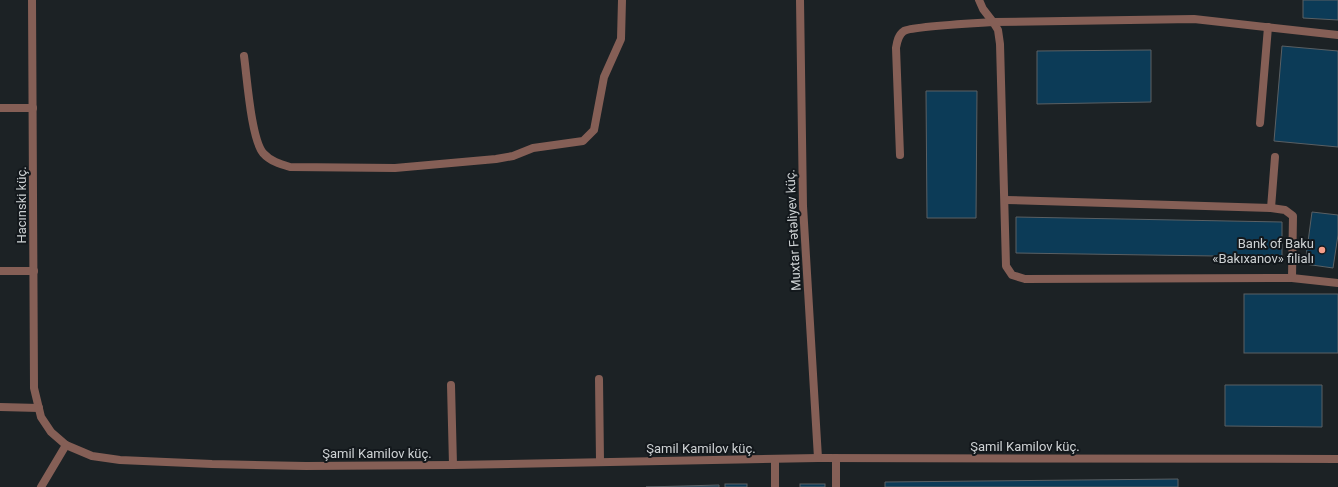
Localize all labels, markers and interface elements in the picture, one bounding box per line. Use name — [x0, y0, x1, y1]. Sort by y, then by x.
street label: Hacınski küç. — [14, 166, 29, 244]
street label: Muxtar Fətəliyev küç. — [782, 169, 804, 291]
place label: Bank of Baku «Bakıxanov» filialı — [1212, 236, 1314, 266]
marker: Bank of Baku «Bakıxanov» filialı — [1317, 245, 1327, 255]
street label: Şamil Kamilov küç. — [970, 439, 1080, 454]
street label: Şamil Kamilov küç. — [646, 441, 756, 456]
street label: Şamil Kamilov küç. — [322, 446, 432, 461]

